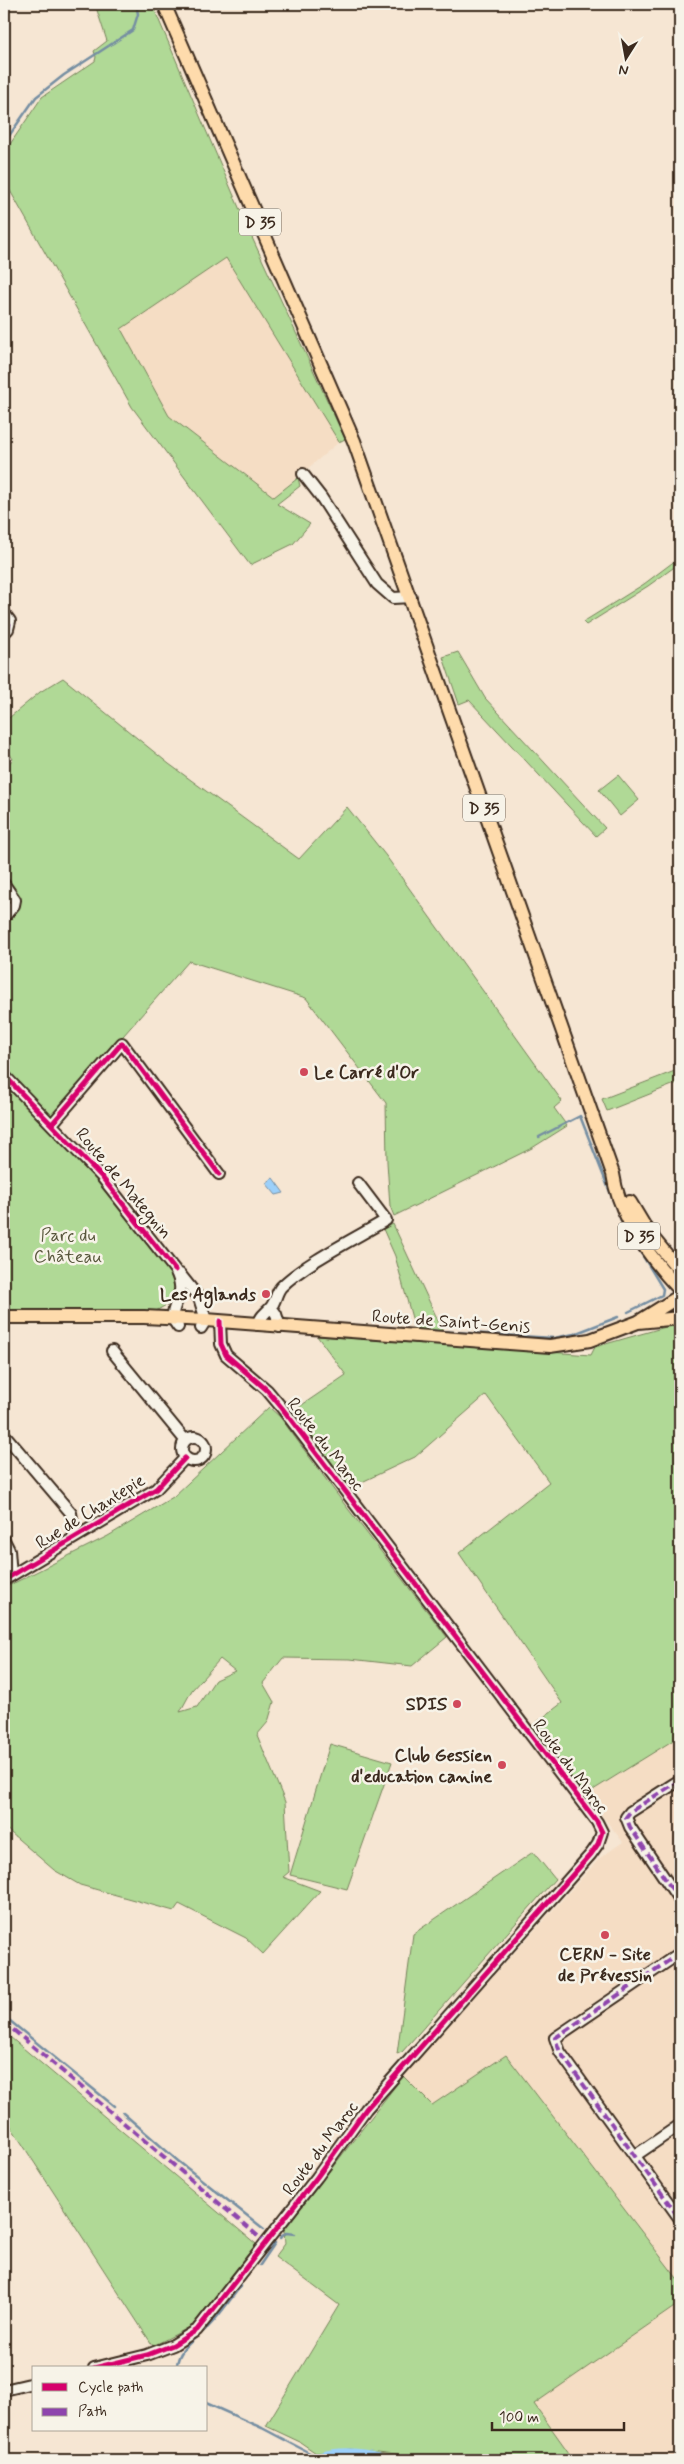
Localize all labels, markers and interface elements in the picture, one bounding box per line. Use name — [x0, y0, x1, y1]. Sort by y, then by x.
north arrow — [602, 32, 652, 82]
text: N — [617, 60, 630, 80]
road number: D 35 — [239, 208, 281, 236]
road number: D 35 — [463, 794, 505, 821]
place label: Le Carré d'Or — [314, 1061, 419, 1085]
marker: Le Carré d'Or — [298, 1066, 310, 1078]
street label: Route de Mategnin — [69, 1123, 177, 1245]
road number: D 35 — [618, 1222, 660, 1250]
park label: Parc du Château — [34, 1224, 102, 1269]
place label: Les Aglands — [160, 1283, 256, 1309]
marker: Les Aglands — [260, 1288, 272, 1300]
street label: Route de Saint-Genis — [371, 1304, 531, 1340]
street label: Route du Maroc — [281, 1393, 369, 1496]
street label: Rue de Chantepie — [31, 1468, 150, 1555]
place label: SDIS — [406, 1693, 448, 1717]
marker: SDIS — [451, 1698, 463, 1710]
street label: Route du Maroc — [527, 1714, 614, 1819]
place label: Club Gessien d'education canine — [351, 1744, 492, 1789]
marker: Club Gessien d'education canine — [496, 1759, 508, 1771]
marker: CERN - Site de Prévessin — [599, 1929, 611, 1941]
place label: CERN - Site de Prévessin — [558, 1943, 652, 1988]
street label: Route du Maroc — [277, 2096, 364, 2201]
legend — [32, 2366, 208, 2432]
text: Cycle path — [78, 2378, 143, 2398]
scale bar — [492, 2399, 624, 2431]
text: Path — [78, 2402, 107, 2422]
text: 100 m — [499, 2408, 539, 2428]

